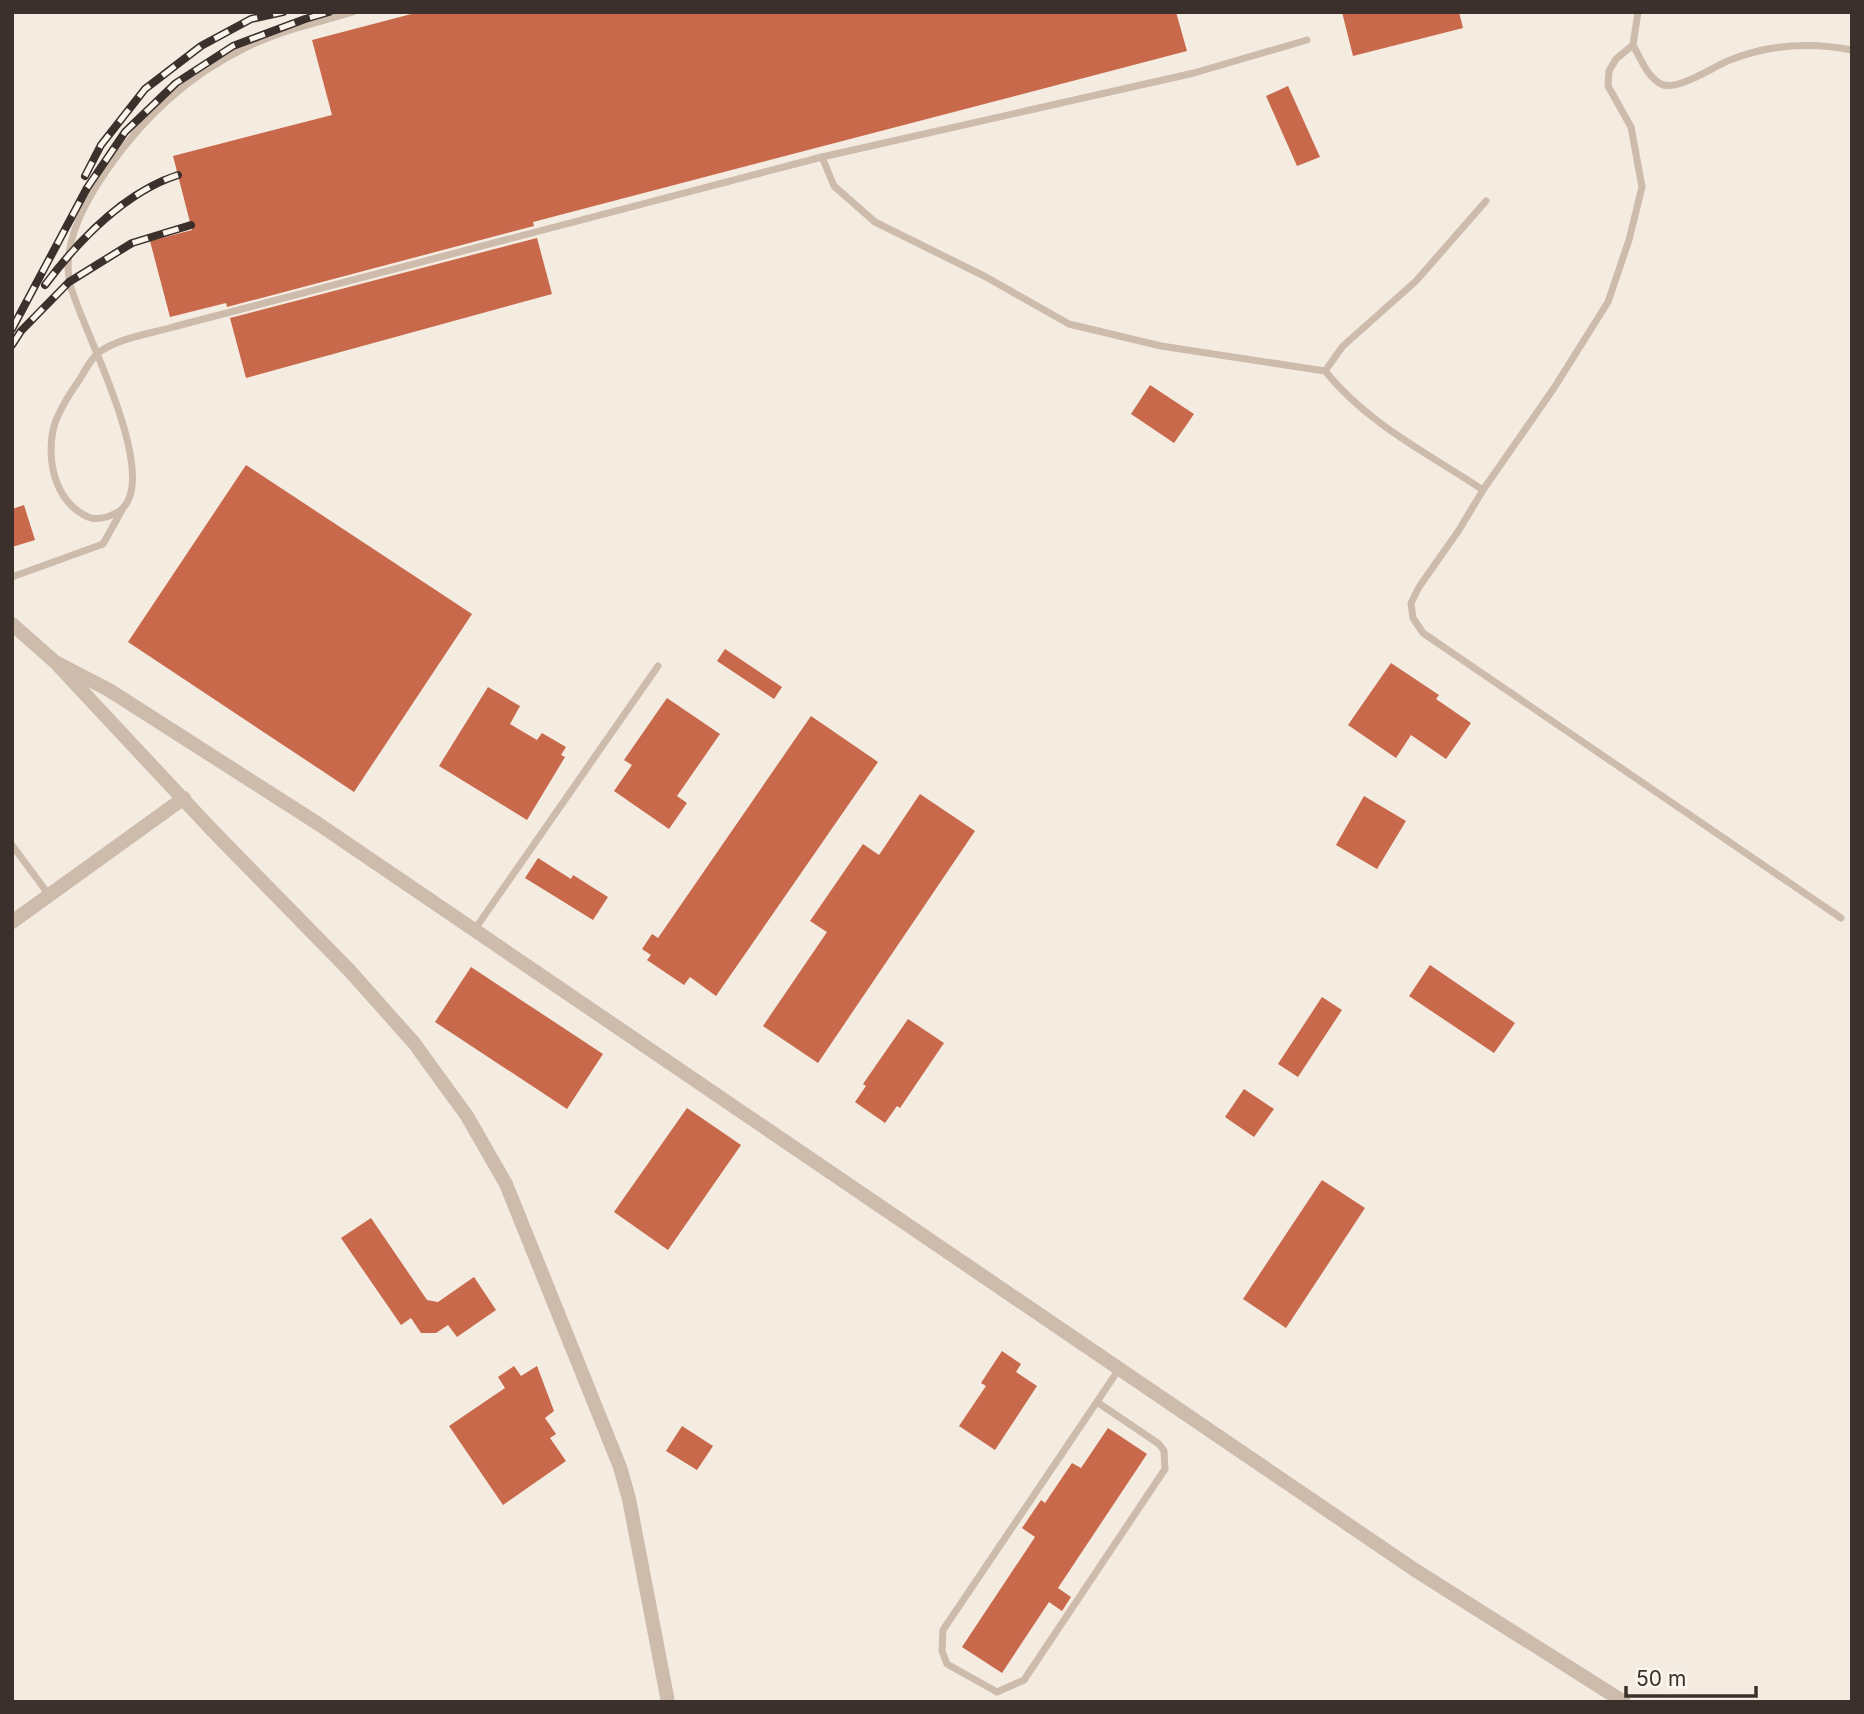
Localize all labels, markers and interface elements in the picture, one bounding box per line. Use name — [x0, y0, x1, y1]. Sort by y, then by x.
scale bar — [1626, 1654, 1756, 1698]
text: 50 m — [1636, 1666, 1686, 1691]

